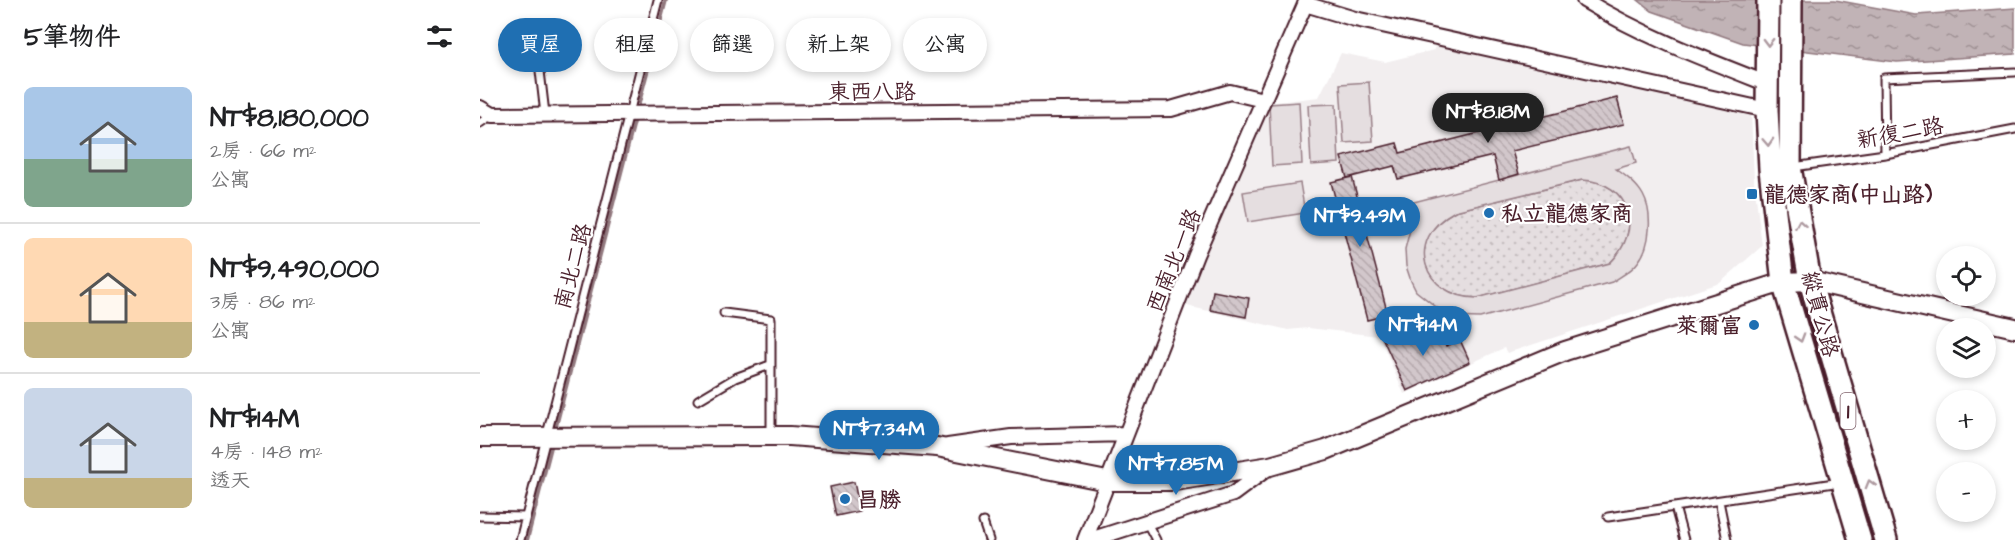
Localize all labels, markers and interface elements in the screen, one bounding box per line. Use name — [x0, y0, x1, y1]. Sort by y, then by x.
chip: 買屋 — [498, 18, 582, 72]
chip: 租屋 — [594, 18, 678, 72]
chip: 篩選 — [690, 18, 774, 72]
chip: 新上架 — [786, 18, 891, 72]
chip: 公寓 — [903, 18, 987, 72]
text: 5筆物件 — [24, 19, 120, 55]
icon: filters — [423, 20, 456, 53]
one-way arrow — [1762, 37, 1774, 46]
street label: 東西八路 — [828, 77, 916, 108]
pin: NT$8.18M — [1426, 93, 1550, 144]
text: NT$8.18M — [1446, 98, 1530, 126]
text: NT$8,180,000 — [210, 100, 369, 136]
icon: home — [72, 111, 144, 183]
street label: 新復二路 — [1854, 111, 1946, 156]
text: 2房 · 66 m² — [210, 137, 316, 165]
one-way arrow — [1762, 138, 1775, 147]
text: 公寓 — [210, 166, 250, 194]
place label: 龍德家商(中山路) — [1764, 180, 1933, 211]
marker: 龍德家商(中山路) — [1745, 187, 1759, 201]
pin: NT$9.49M — [1298, 197, 1422, 248]
place label: 私立龍德家商 — [1501, 199, 1633, 230]
text: NT$9.49M — [1314, 202, 1406, 230]
street label: 西南北一路 — [1139, 204, 1209, 317]
marker: 私立龍德家商 — [1482, 206, 1496, 220]
one-way arrow — [1794, 219, 1807, 229]
street label: 南北二路 — [547, 220, 600, 313]
map controls — [1936, 246, 1996, 522]
button: locate — [1936, 246, 1996, 306]
text: NT$9,490,000 — [210, 251, 379, 287]
icon: home — [72, 262, 144, 334]
street label: 縱貫公路 — [1793, 268, 1846, 361]
text: 3房 · 86 m² — [210, 288, 316, 316]
pin: NT$14M — [1374, 306, 1472, 357]
text: NT$14M — [1389, 311, 1457, 339]
place label: 萊爾富 — [1676, 311, 1742, 342]
text: 公寓 — [210, 317, 250, 345]
marker: 萊爾富 — [1747, 318, 1761, 332]
button: layers — [1936, 318, 1996, 378]
one-way arrow — [1793, 332, 1805, 343]
button: + — [1936, 390, 1996, 450]
road number: 1 — [1840, 393, 1856, 429]
text: NT$14M — [210, 401, 300, 437]
pin: NT$7.34M — [817, 410, 941, 461]
icon: home — [72, 412, 144, 484]
text: NT$7.34M — [833, 415, 925, 443]
text: 4房 · 148 m² — [210, 438, 323, 466]
pin: NT$7.85M — [1114, 445, 1238, 496]
text: NT$7.85M — [1129, 450, 1223, 478]
button: − — [1936, 462, 1996, 522]
text: 透天 — [210, 467, 250, 495]
one-way arrow — [1865, 479, 1877, 490]
place label: 昌勝 — [857, 485, 902, 516]
marker: 昌勝 — [838, 492, 852, 506]

